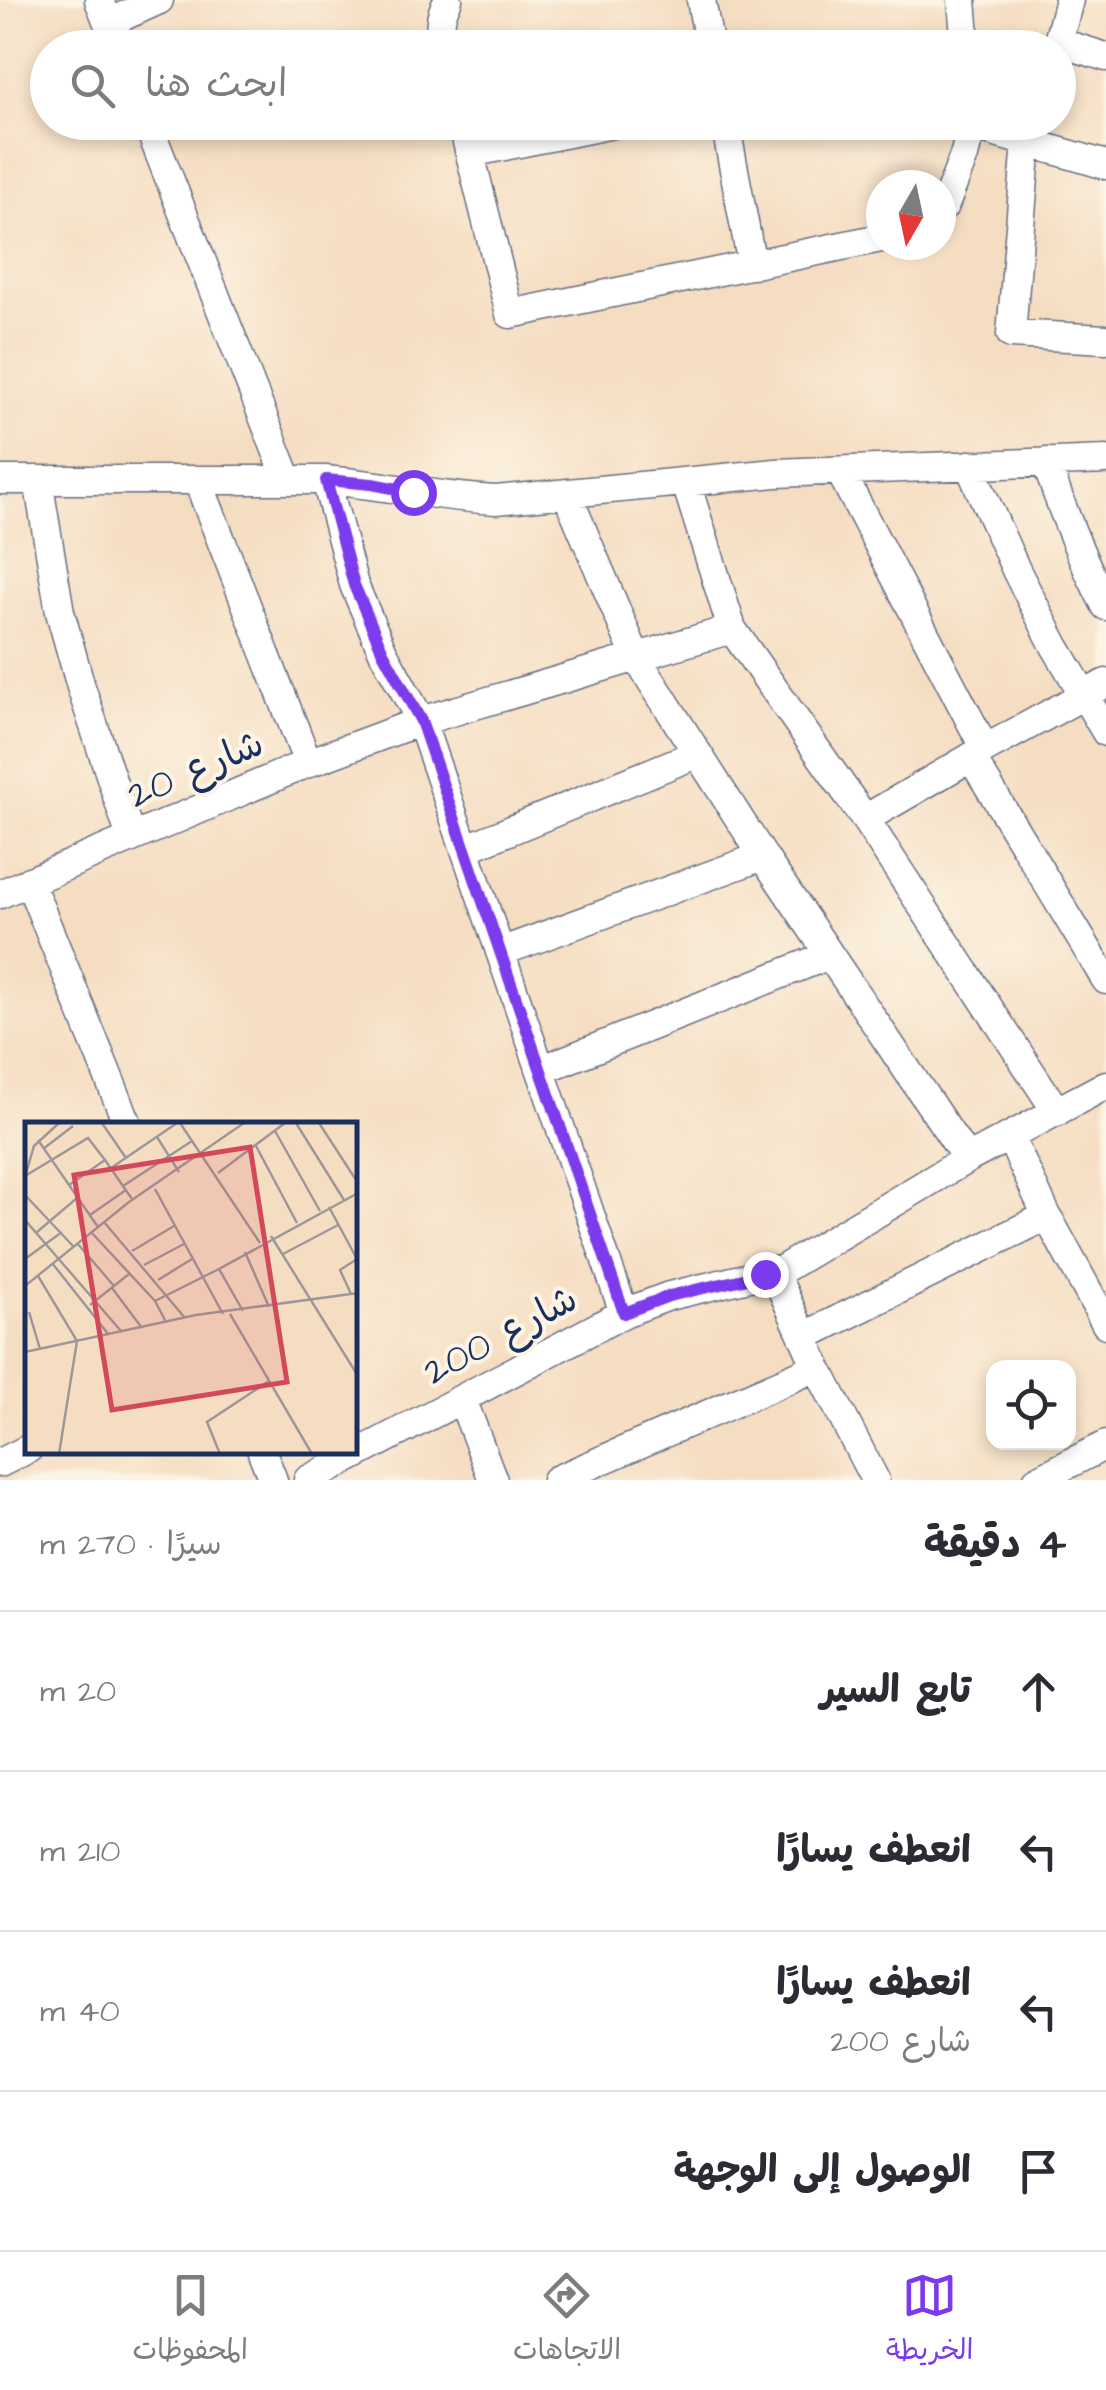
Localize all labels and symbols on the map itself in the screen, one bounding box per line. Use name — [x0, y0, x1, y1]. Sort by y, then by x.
north arrow — [866, 170, 956, 260]
route start — [391, 470, 437, 516]
street label: شارع 20 — [120, 718, 272, 822]
inset map — [25, 1122, 358, 1455]
route end — [743, 1252, 789, 1298]
street label: شارع 200 — [415, 1274, 587, 1398]

